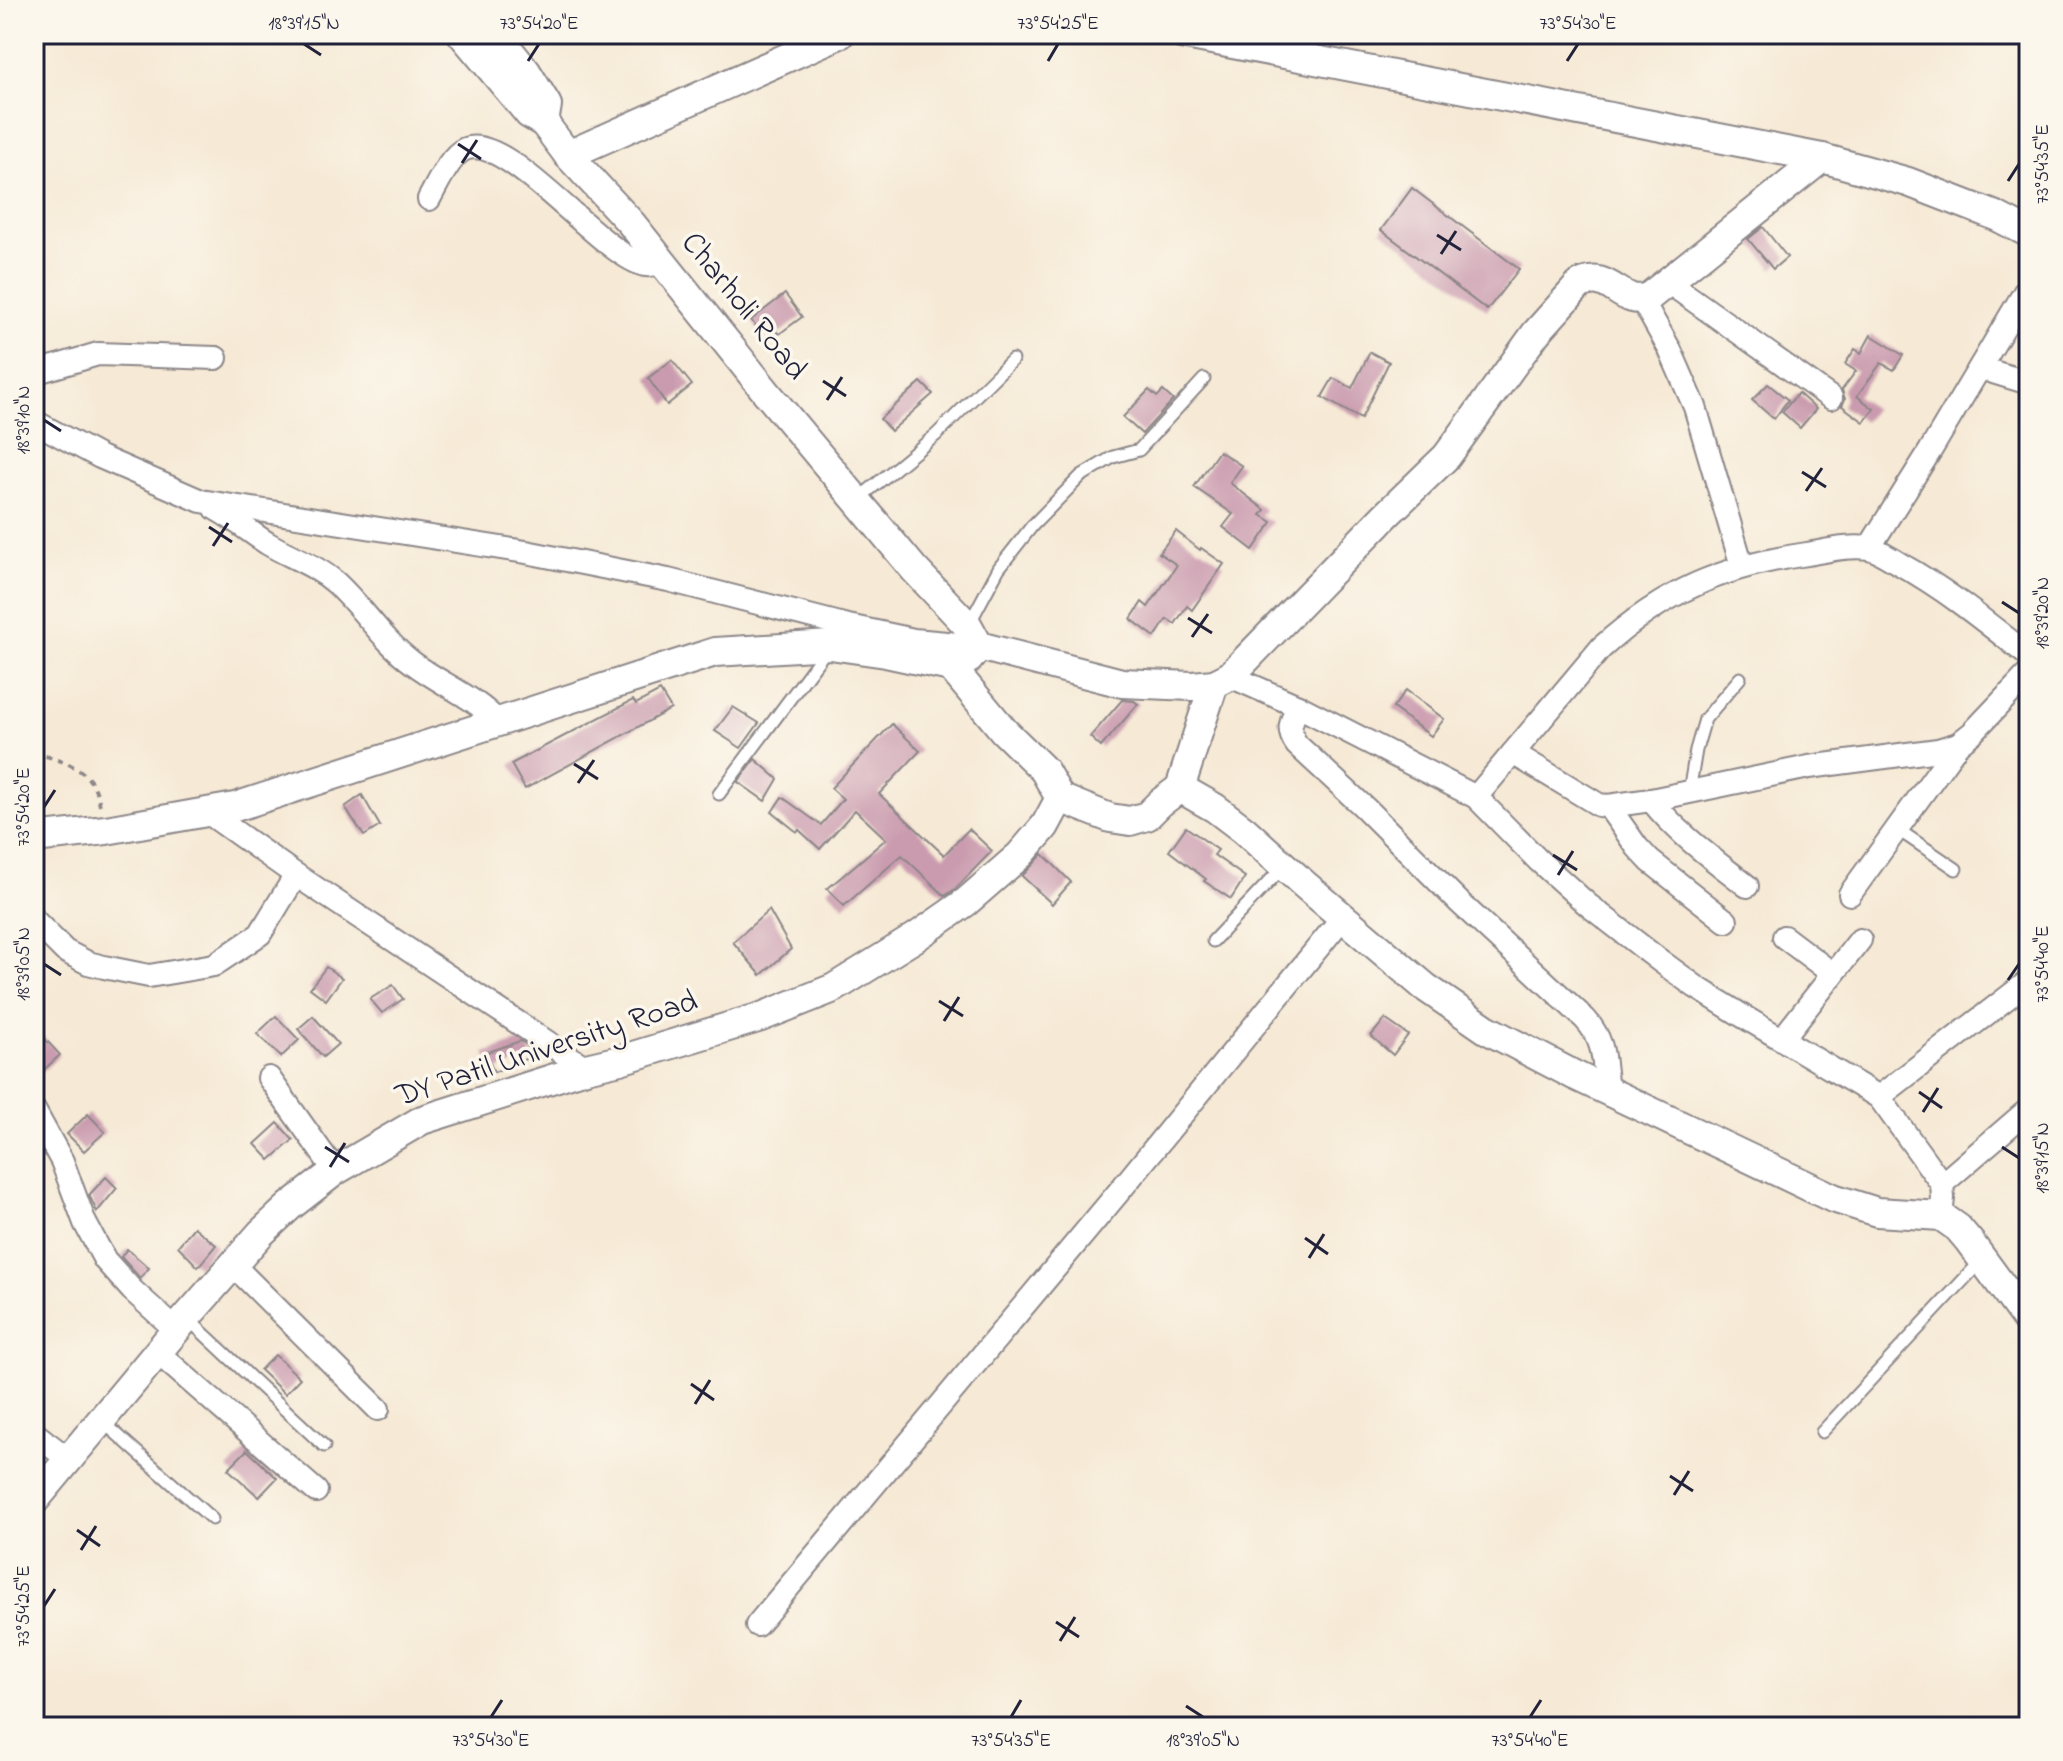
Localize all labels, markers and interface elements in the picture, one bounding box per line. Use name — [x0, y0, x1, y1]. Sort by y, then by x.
text: 18°39'15"N — [268, 10, 340, 39]
text: 73°54'20"E — [499, 10, 579, 39]
text: 73°54'25"E — [1017, 10, 1099, 39]
text: 73°54'30"E — [1539, 10, 1617, 39]
text: 73°54'35"E — [2029, 124, 2058, 204]
street label: Charholi Road — [668, 222, 818, 392]
text: 18°39'10"N — [10, 386, 39, 454]
text: 18°39'20"N — [2029, 577, 2058, 649]
text: 73°54'20"E — [10, 767, 39, 847]
text: 73°54'40"E — [2029, 925, 2058, 1003]
text: 18°39'05"N — [10, 927, 39, 1001]
street label: DY Patil University Road — [389, 979, 704, 1121]
text: 18°39'15"N — [2029, 1122, 2058, 1194]
text: 73°54'25"E — [10, 1565, 39, 1647]
text: 73°54'30"E — [452, 1727, 530, 1756]
text: 73°54'35"E — [971, 1727, 1051, 1756]
text: 18°39'05"N — [1166, 1727, 1240, 1756]
text: 73°54'40"E — [1491, 1727, 1569, 1756]

